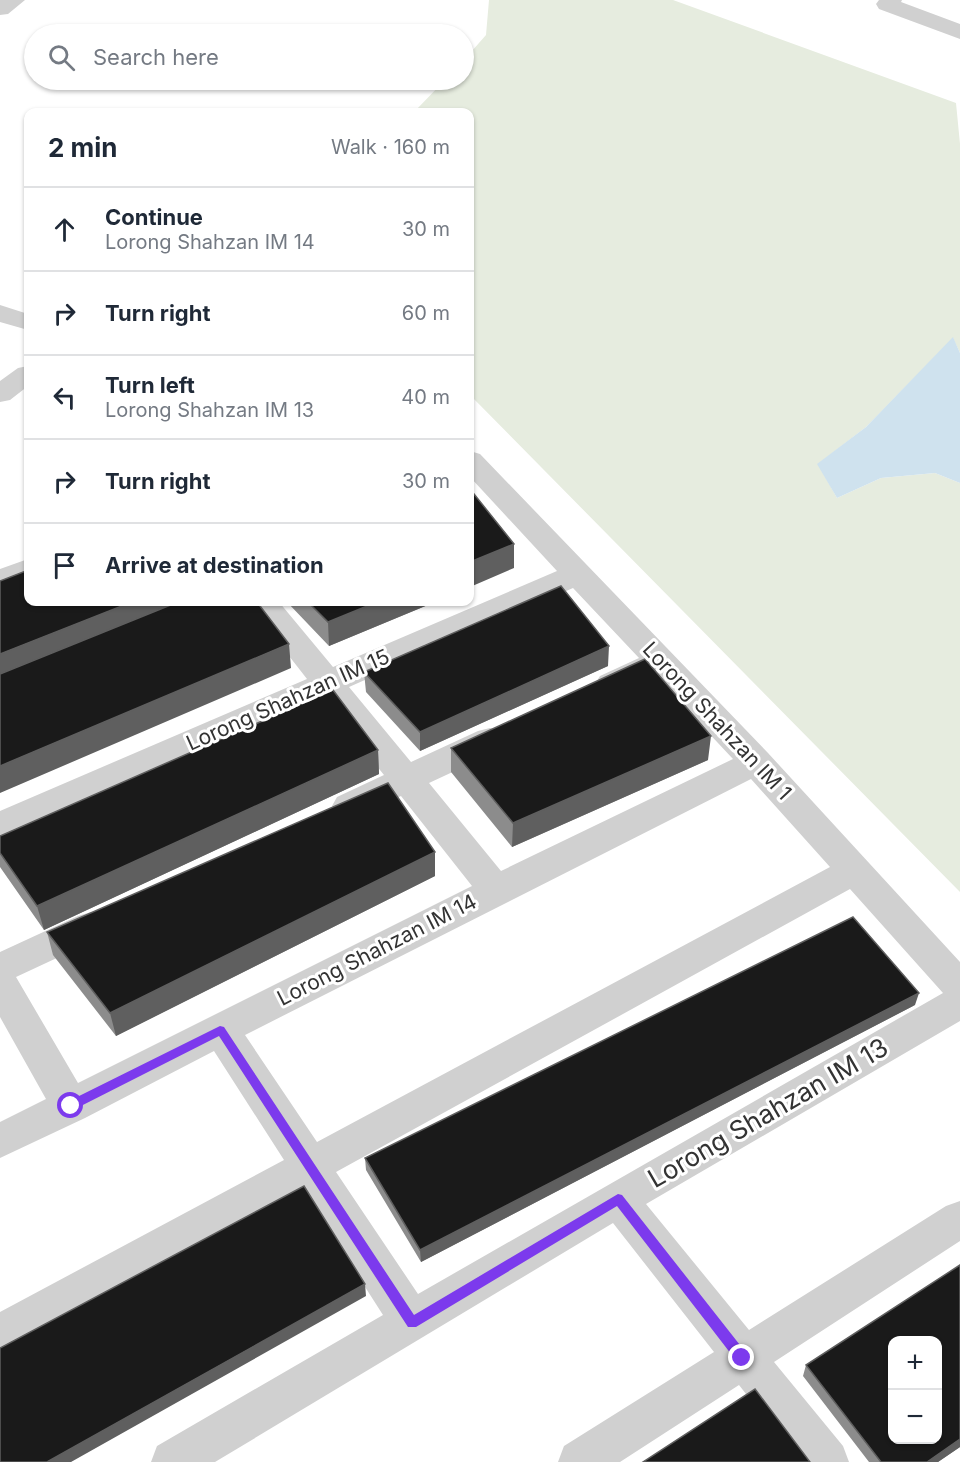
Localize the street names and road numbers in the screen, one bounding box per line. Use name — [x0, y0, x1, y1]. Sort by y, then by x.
street label: Lorong Shahzan IM 1 — [638, 637, 797, 805]
street label: Lorong Shahzan IM 15 — [182, 643, 393, 756]
street label: Lorong Shahzan IM 14 — [273, 888, 481, 1011]
street label: Lorong Shahzan IM 13 — [642, 1031, 893, 1194]

